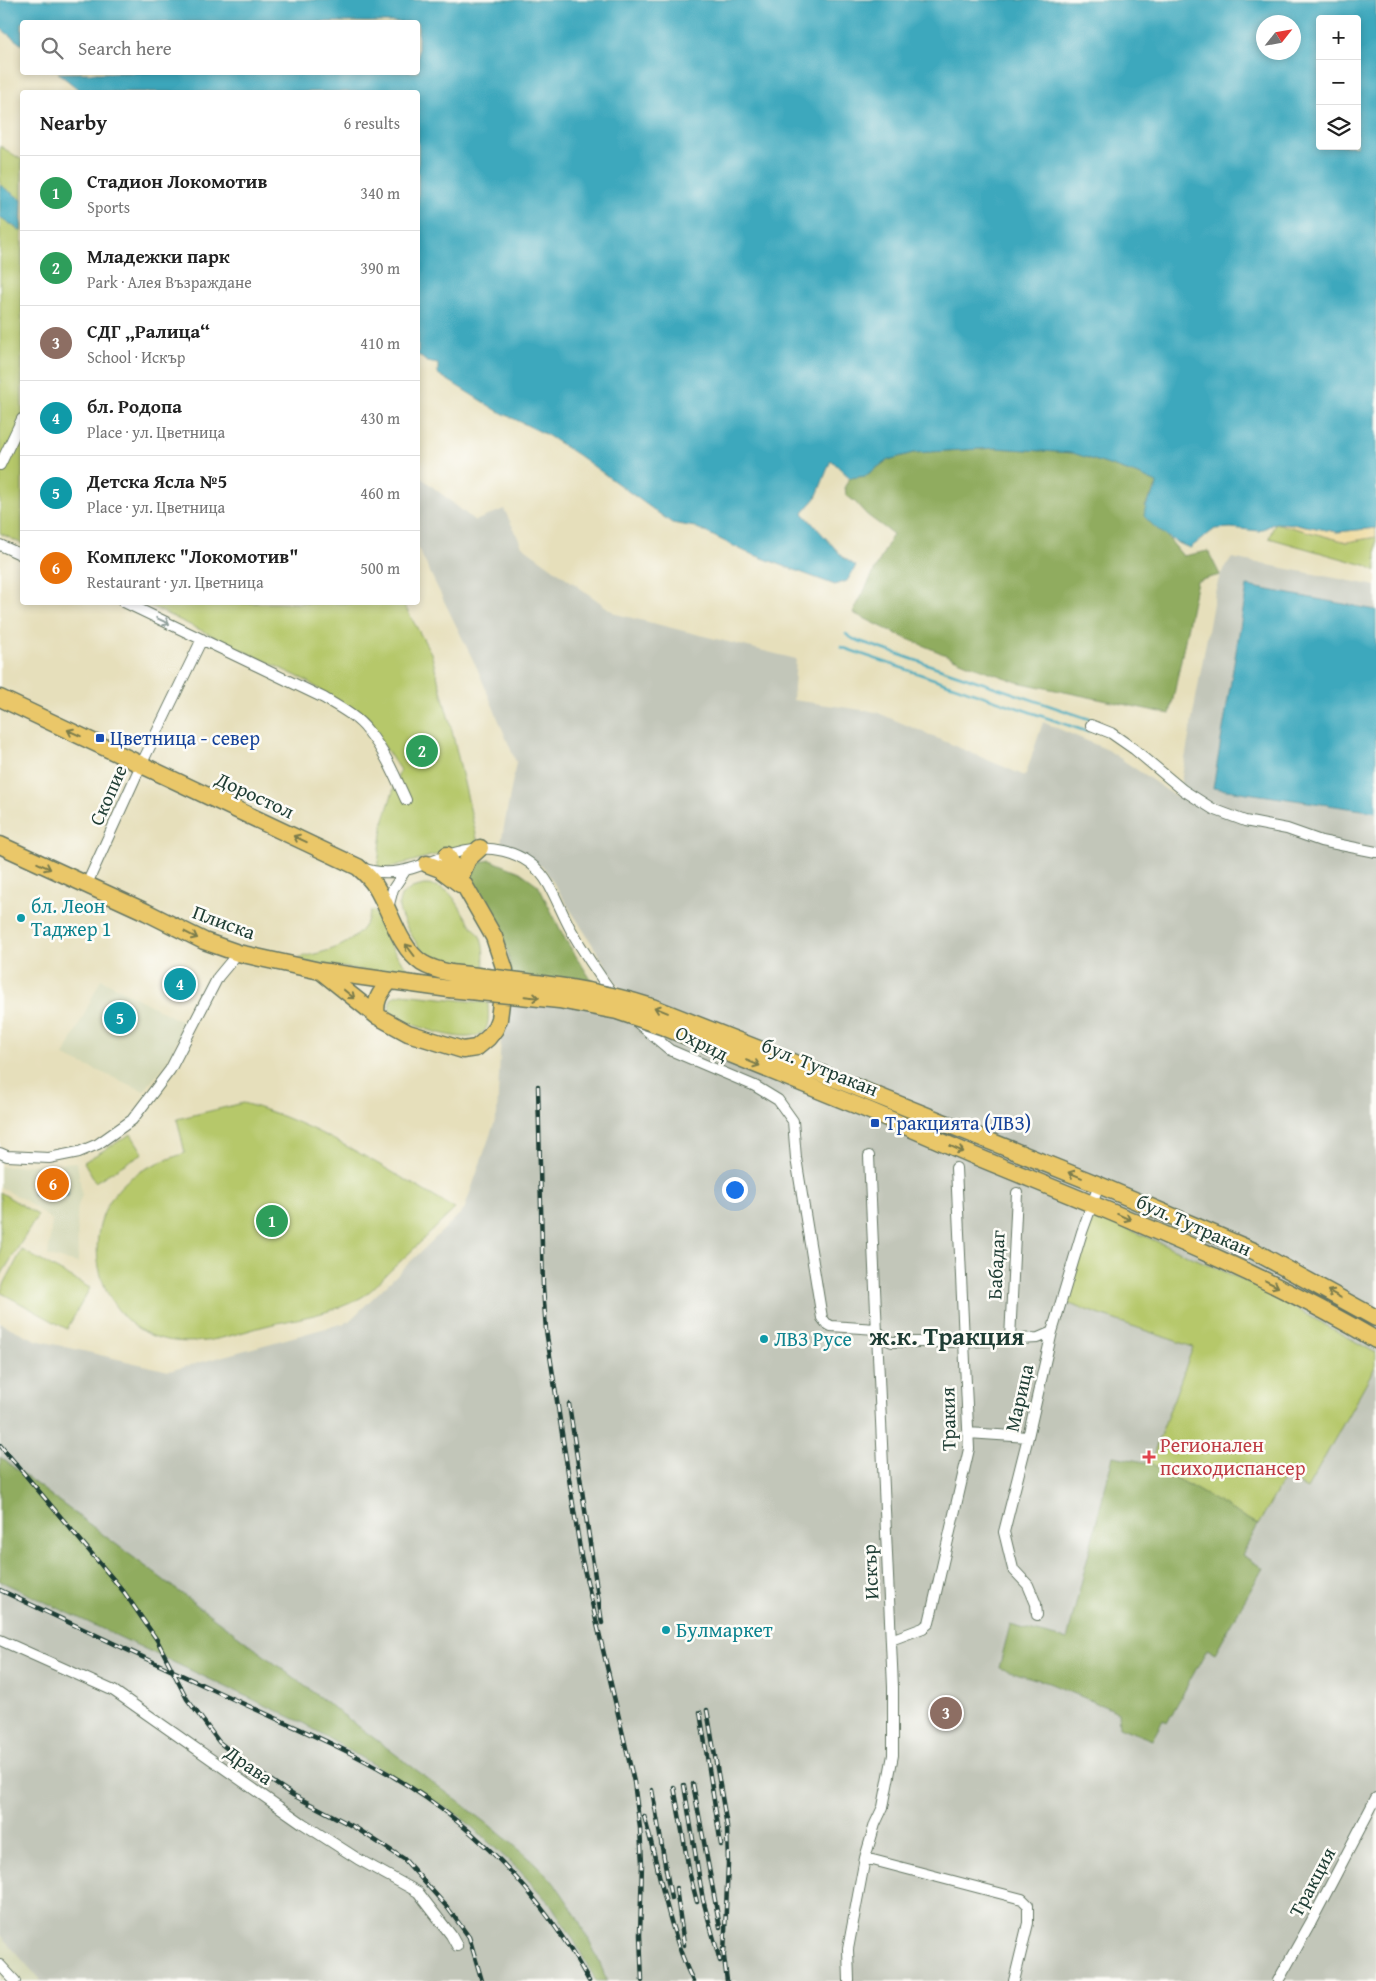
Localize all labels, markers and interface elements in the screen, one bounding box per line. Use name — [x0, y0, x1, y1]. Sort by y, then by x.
north arrow — [1256, 15, 1301, 60]
map controls — [1316, 15, 1361, 150]
button: + — [1316, 15, 1361, 60]
search box — [20, 20, 420, 75]
icon: search — [38, 34, 66, 62]
text: Search here — [78, 34, 172, 62]
button: − — [1316, 60, 1361, 105]
button: layers — [1316, 105, 1361, 150]
text: Nearby — [40, 107, 107, 138]
text: 6 results — [343, 111, 400, 135]
text: Стадион Локомотив — [87, 167, 267, 195]
text: 1 — [52, 181, 60, 205]
text: 340 m — [360, 181, 400, 205]
text: Sports — [87, 195, 130, 219]
text: Младежки парк — [87, 242, 230, 270]
text: 2 — [52, 256, 60, 280]
text: 390 m — [360, 256, 400, 280]
text: Park · Алея Възраждане — [87, 270, 252, 294]
text: СДГ „Ралица“ — [87, 317, 210, 345]
text: 3 — [52, 331, 60, 355]
text: 410 m — [360, 331, 400, 355]
text: School · Искър — [87, 345, 185, 369]
text: бл. Родопа — [87, 392, 182, 420]
text: 4 — [52, 406, 60, 430]
text: 430 m — [360, 406, 400, 430]
text: Place · ул. Цветница — [87, 420, 225, 444]
text: Детска Ясла №5 — [87, 467, 227, 495]
text: 5 — [52, 481, 60, 505]
text: 460 m — [360, 481, 400, 505]
text: Place · ул. Цветница — [87, 495, 225, 519]
text: Комплекс "Локомотив" — [87, 542, 298, 570]
text: 6 — [52, 556, 60, 580]
text: 500 m — [360, 556, 400, 580]
text: Restaurant · ул. Цветница — [87, 570, 264, 594]
one-way arrow — [155, 616, 170, 626]
place label: Цветница - север — [110, 723, 260, 752]
one-way arrow — [67, 728, 82, 737]
marker: Цветница - север — [94, 732, 106, 744]
pin: 2 — [406, 732, 438, 770]
street label: Скопие — [81, 760, 134, 830]
street label: Доростол — [210, 763, 299, 825]
one-way arrow — [293, 834, 308, 844]
one-way arrow — [36, 862, 51, 871]
place label: бл. Леон Таджер 1 — [31, 891, 111, 943]
street label: Плиска — [189, 897, 260, 946]
marker: бл. Леон Таджер 1 — [15, 912, 27, 924]
one-way arrow — [183, 931, 198, 940]
one-way arrow — [404, 944, 415, 957]
pin: 4 — [164, 965, 196, 1003]
one-way arrow — [342, 988, 355, 999]
one-way arrow — [524, 992, 540, 1002]
pin: 5 — [104, 999, 136, 1037]
one-way arrow — [654, 1005, 669, 1015]
street label: Охрид — [671, 1017, 734, 1068]
street label: бул. Тутракан — [757, 1030, 883, 1103]
one-way arrow — [746, 1060, 761, 1069]
place label: Тракцията (ЛВЗ) — [885, 1108, 1031, 1137]
marker: Тракцията (ЛВЗ) — [869, 1117, 881, 1129]
one-way arrow — [950, 1145, 965, 1154]
pin: 6 — [37, 1165, 69, 1203]
one-way arrow — [1067, 1170, 1082, 1179]
your location — [722, 1177, 748, 1203]
street label: бул. Тутракан — [1132, 1186, 1257, 1263]
pin: 1 — [256, 1202, 288, 1240]
one-way arrow — [1116, 1213, 1131, 1222]
street label: Бабадаг — [979, 1229, 1012, 1300]
one-way arrow — [1264, 1279, 1279, 1289]
one-way arrow — [1327, 1288, 1341, 1298]
district label: ж.к. Тракция — [870, 1318, 1024, 1354]
place label: ЛВЗ Русе — [774, 1324, 852, 1353]
marker: ЛВЗ Русе — [758, 1333, 770, 1345]
street label: Марица — [997, 1361, 1040, 1435]
street label: Тракия — [932, 1387, 963, 1451]
place label: Регионален психодиспансер — [1160, 1430, 1306, 1482]
marker: Регионален психодиспансер — [1142, 1450, 1156, 1464]
street label: Искър — [854, 1543, 885, 1600]
place label: Булмаркет — [676, 1615, 773, 1644]
marker: Булмаркет — [660, 1624, 672, 1636]
pin: 3 — [930, 1694, 962, 1732]
street label: Драва — [219, 1737, 279, 1792]
street label: Тракция — [1281, 1842, 1342, 1922]

